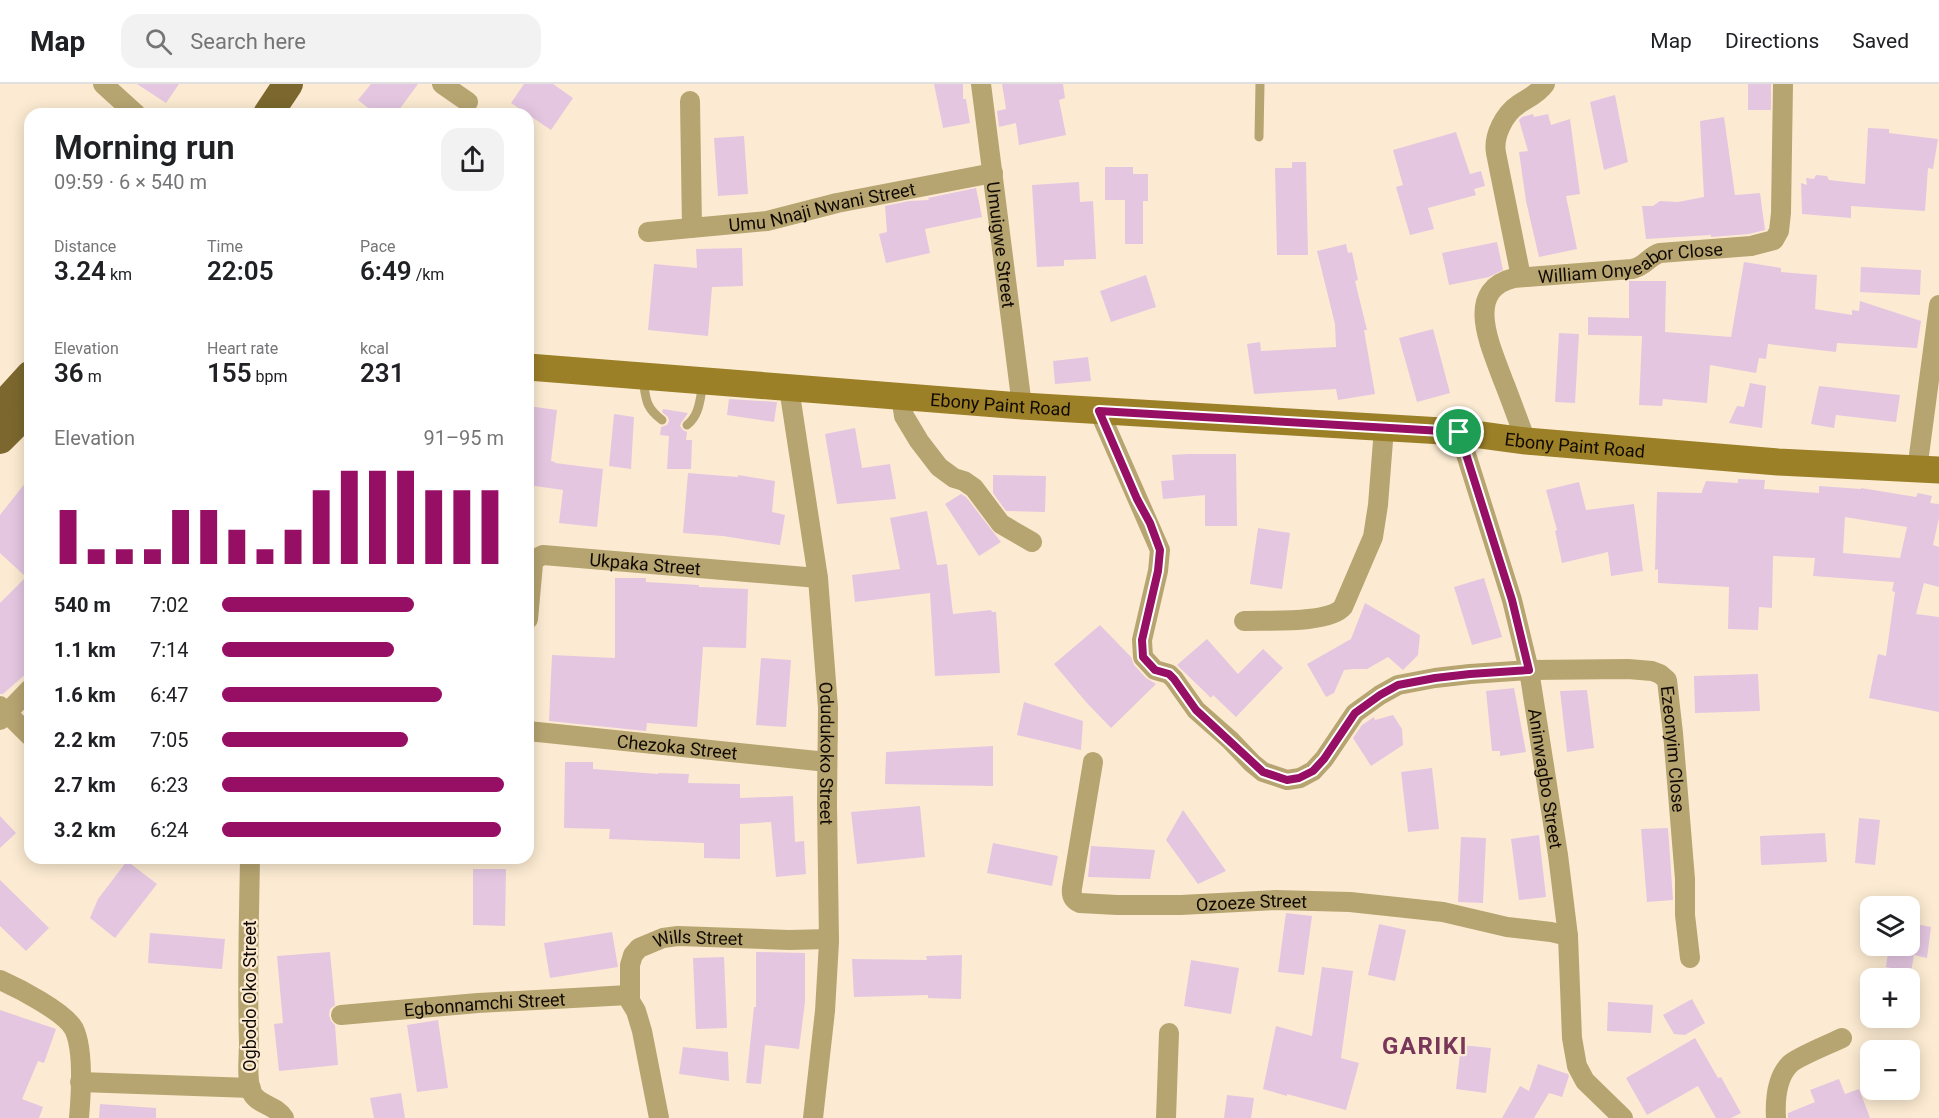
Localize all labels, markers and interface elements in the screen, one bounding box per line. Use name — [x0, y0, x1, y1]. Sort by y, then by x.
search box — [121, 14, 541, 68]
text: Map — [30, 25, 85, 58]
icon: search — [142, 25, 175, 58]
text: Search here — [190, 29, 306, 54]
text: Map — [1650, 29, 1692, 53]
text: Directions — [1725, 29, 1819, 53]
text: Saved — [1852, 29, 1909, 53]
text: Morning run — [54, 128, 235, 167]
button: share — [441, 128, 504, 191]
text: 09:59 · 6 × 540 m — [54, 170, 207, 194]
street label: Umu Nnaji Nwani Street — [728, 178, 917, 235]
street label: Umuigwe Street — [983, 180, 1020, 309]
text: Distance — [54, 237, 116, 256]
text: Time — [207, 237, 243, 256]
text: Pace — [360, 237, 396, 256]
street label: William Onyeabor Close — [1537, 238, 1724, 287]
text: 3.24 — [54, 256, 106, 286]
text: 22:05 — [207, 256, 274, 286]
text: 6:49 — [360, 256, 412, 286]
text: km — [106, 265, 132, 284]
text: /km — [412, 265, 444, 284]
text: Elevation — [54, 339, 119, 358]
text: Heart rate — [207, 339, 278, 358]
text: kcal — [360, 339, 389, 358]
text: 36 — [54, 358, 84, 388]
text: 155 — [207, 358, 252, 388]
text: 231 — [360, 358, 405, 388]
text: m — [84, 367, 102, 386]
text: bpm — [252, 367, 288, 386]
street label: Ebony Paint Road — [930, 388, 1071, 419]
pin — [1433, 406, 1484, 457]
icon: arrive — [1442, 415, 1475, 448]
text: Elevation — [54, 426, 135, 450]
text: 91–95 m — [423, 426, 504, 450]
street label: Ebony Paint Road — [1504, 428, 1646, 461]
street label: Ukpaka Street — [589, 548, 702, 579]
text: 540 m — [54, 593, 111, 617]
text: 7:02 — [150, 593, 189, 617]
text: 1.1 km — [54, 638, 116, 662]
text: 7:14 — [150, 638, 189, 662]
street label: Odudukoko Street — [816, 681, 839, 825]
text: 1.6 km — [54, 683, 116, 707]
text: 6:47 — [150, 683, 189, 707]
street label: Ezeonyim Close — [1657, 684, 1690, 813]
street label: Aninwagbo Street — [1525, 707, 1567, 850]
text: 2.2 km — [54, 728, 116, 752]
text: 7:05 — [150, 728, 189, 752]
street label: Chezoka Street — [616, 730, 739, 763]
text: 2.7 km — [54, 773, 116, 797]
text: 6:23 — [150, 773, 189, 797]
text: 3.2 km — [54, 818, 116, 842]
text: 6:24 — [150, 818, 189, 842]
street label: Ozoeze Street — [1195, 890, 1307, 915]
map controls — [1860, 896, 1920, 1100]
button: layers — [1860, 896, 1920, 956]
street label: Ogbodo Oko Street — [239, 920, 260, 1072]
street label: Wills Street — [650, 925, 744, 952]
button: + — [1860, 968, 1920, 1028]
street label: Egbonnamchi Street — [403, 988, 566, 1020]
district label: GARIKI — [1382, 1032, 1468, 1060]
button: − — [1860, 1040, 1920, 1100]

